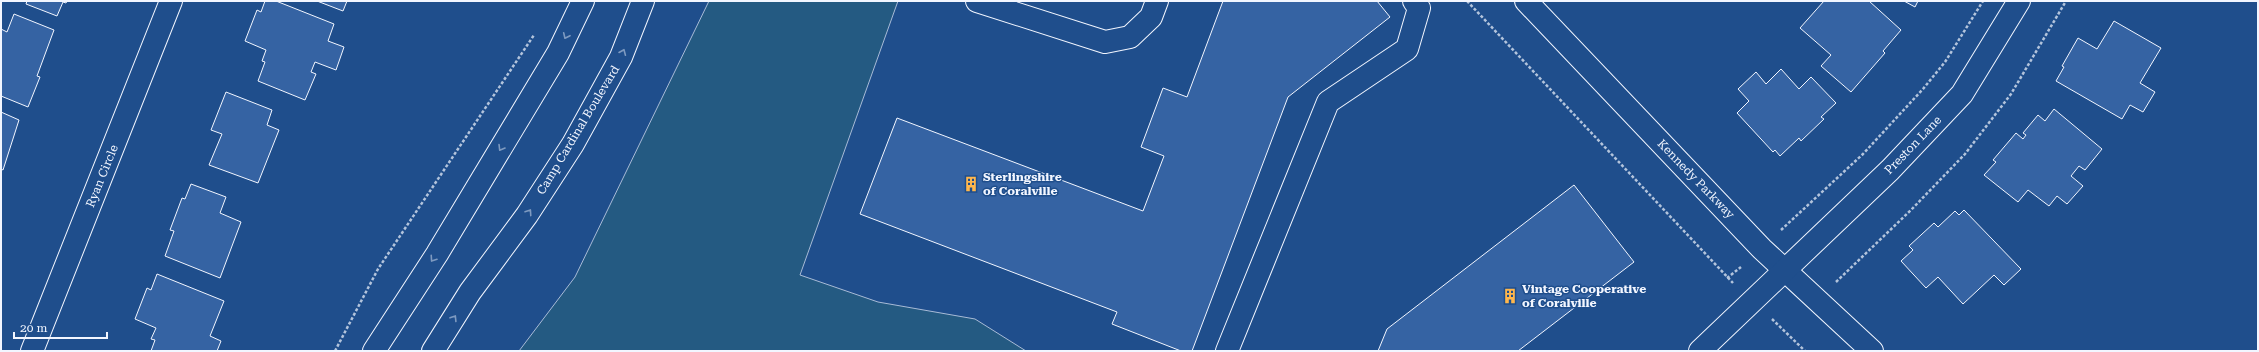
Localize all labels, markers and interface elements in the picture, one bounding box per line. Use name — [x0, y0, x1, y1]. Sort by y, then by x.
one-way arrow — [563, 32, 571, 40]
one-way arrow — [618, 48, 626, 56]
street label: Camp Cardinal Boulevard — [534, 63, 622, 197]
street label: Preston Lane — [1882, 113, 1945, 177]
street label: Kennedy Parkway — [1655, 137, 1738, 222]
street label: Ryan Circle — [83, 142, 121, 210]
one-way arrow — [498, 144, 505, 151]
place label: Sterlingshire of Coralville — [983, 170, 1062, 198]
building icon: Sterlingshire of Coralville — [962, 175, 980, 193]
one-way arrow — [524, 209, 532, 216]
one-way arrow — [430, 255, 438, 262]
place label: Vintage Cooperative of Coralville — [1522, 282, 1646, 310]
building icon: Vintage Cooperative of Coralville — [1501, 287, 1519, 305]
scale bar — [14, 314, 107, 340]
one-way arrow — [449, 315, 456, 322]
text: 20 m — [20, 321, 47, 335]

